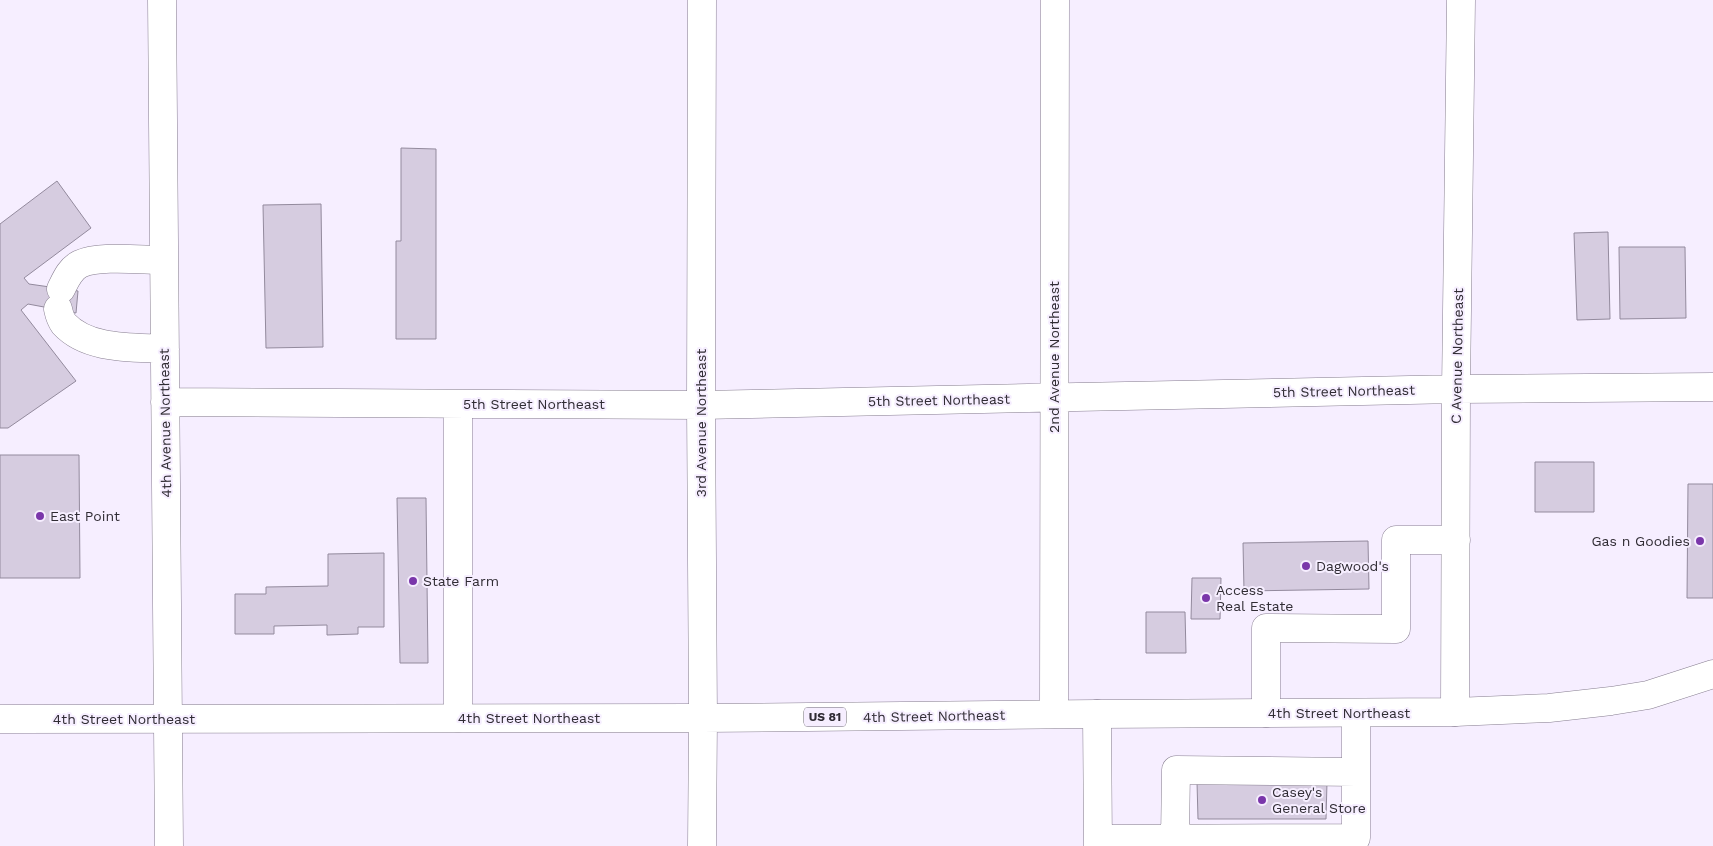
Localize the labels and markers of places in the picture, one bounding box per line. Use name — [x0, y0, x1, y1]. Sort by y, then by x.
place label: East Point — [50, 508, 120, 524]
marker: East Point — [34, 510, 46, 522]
place label: Gas n Goodies — [1591, 533, 1690, 549]
marker: Gas n Goodies — [1694, 535, 1706, 547]
place label: Dagwood's — [1316, 558, 1389, 574]
marker: Dagwood's — [1300, 560, 1312, 572]
place label: State Farm — [423, 573, 499, 589]
marker: State Farm — [407, 575, 419, 587]
place label: Access Real Estate — [1216, 582, 1293, 614]
marker: Access Real Estate — [1200, 592, 1212, 604]
place label: Casey's General Store — [1272, 784, 1366, 816]
marker: Casey's General Store — [1256, 794, 1268, 806]

